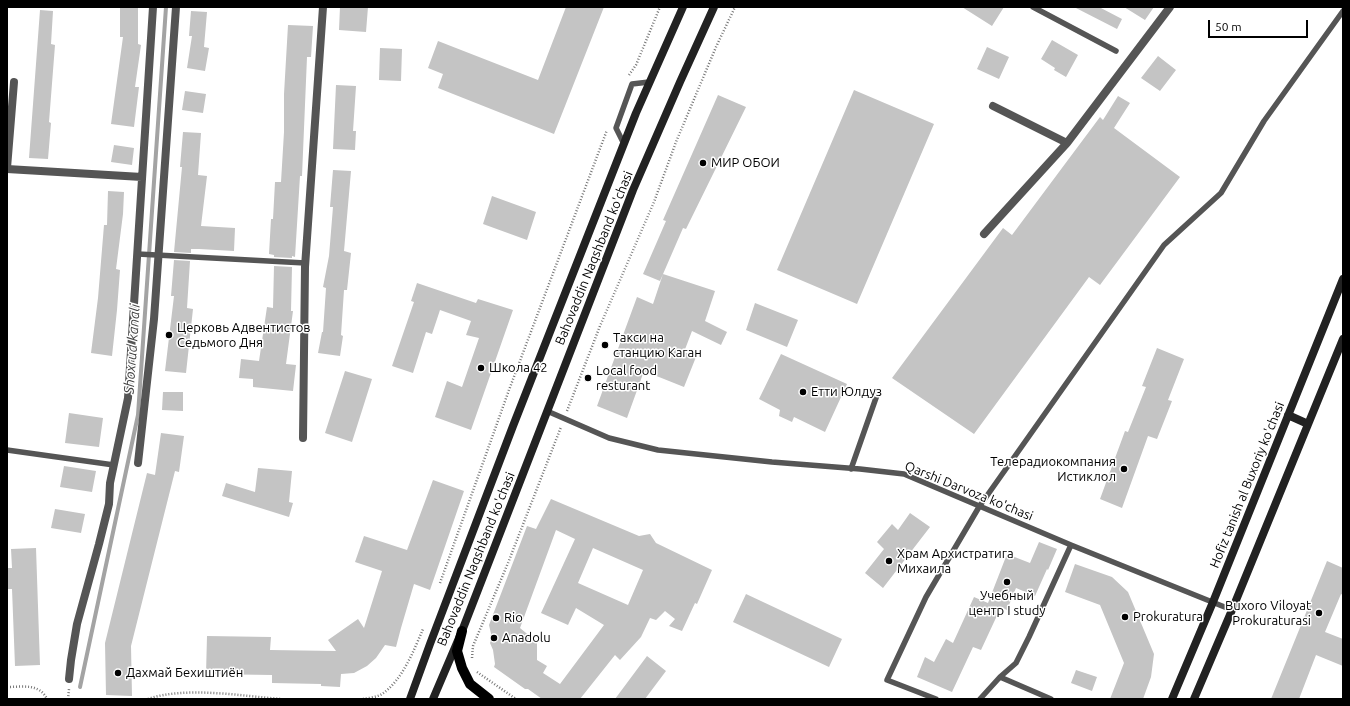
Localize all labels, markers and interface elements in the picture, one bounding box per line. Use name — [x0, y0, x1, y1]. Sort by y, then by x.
scale bar — [1210, 12, 1310, 38]
text: 50 m — [1215, 20, 1242, 33]
place label: МИР ОБОИ — [711, 155, 780, 171]
marker: МИР ОБОИ — [698, 158, 708, 168]
street label: Bahovaddin Naqshband ko'chasi — [552, 169, 636, 347]
water label: Shoxrud kanali — [120, 303, 144, 395]
place label: Церковь Адвентистов Седьмого Дня — [177, 320, 310, 351]
marker: Церковь Адвентистов Седьмого Дня — [164, 330, 174, 340]
place label: Такси на станцию Каган — [613, 330, 702, 361]
marker: Такси на станцию Каган — [600, 340, 610, 350]
place label: Школа 42 — [489, 360, 548, 376]
marker: Школа 42 — [476, 363, 486, 373]
place label: Local food resturant — [596, 363, 657, 394]
marker: Local food resturant — [583, 373, 593, 383]
place label: Етти Юлдуз — [811, 384, 882, 400]
marker: Етти Юлдуз — [798, 387, 808, 397]
street label: Hofiz tanish al Buxoriy ko'chasi — [1206, 400, 1288, 570]
place label: Телерадиокомпания Истиклол — [990, 454, 1116, 485]
street label: Qarshi Darvoza ko'chasi — [903, 458, 1035, 524]
marker: Телерадиокомпания Истиклол — [1119, 464, 1129, 474]
street label: Bahovaddin Naqshband ko'chasi — [434, 470, 518, 648]
place label: Храм Архистратига Михаила — [897, 546, 1014, 577]
marker: Храм Архистратига Михаила — [884, 556, 894, 566]
marker: Учебный центр I study — [1002, 577, 1012, 587]
place label: Учебный центр I study — [968, 588, 1046, 619]
place label: Buxoro Viloyat Prokuraturasi — [1225, 598, 1311, 629]
marker: Buxoro Viloyat Prokuraturasi — [1314, 608, 1324, 618]
place label: Prokuratura — [1133, 609, 1203, 625]
place label: Rio — [504, 610, 523, 626]
marker: Prokuratura — [1120, 612, 1130, 622]
marker: Rio — [491, 613, 501, 623]
place label: Anadolu — [502, 630, 551, 646]
marker: Anadolu — [489, 633, 499, 643]
place label: Дахмай Бехиштиён — [126, 665, 243, 681]
marker: Дахмай Бехиштиён — [113, 668, 123, 678]

